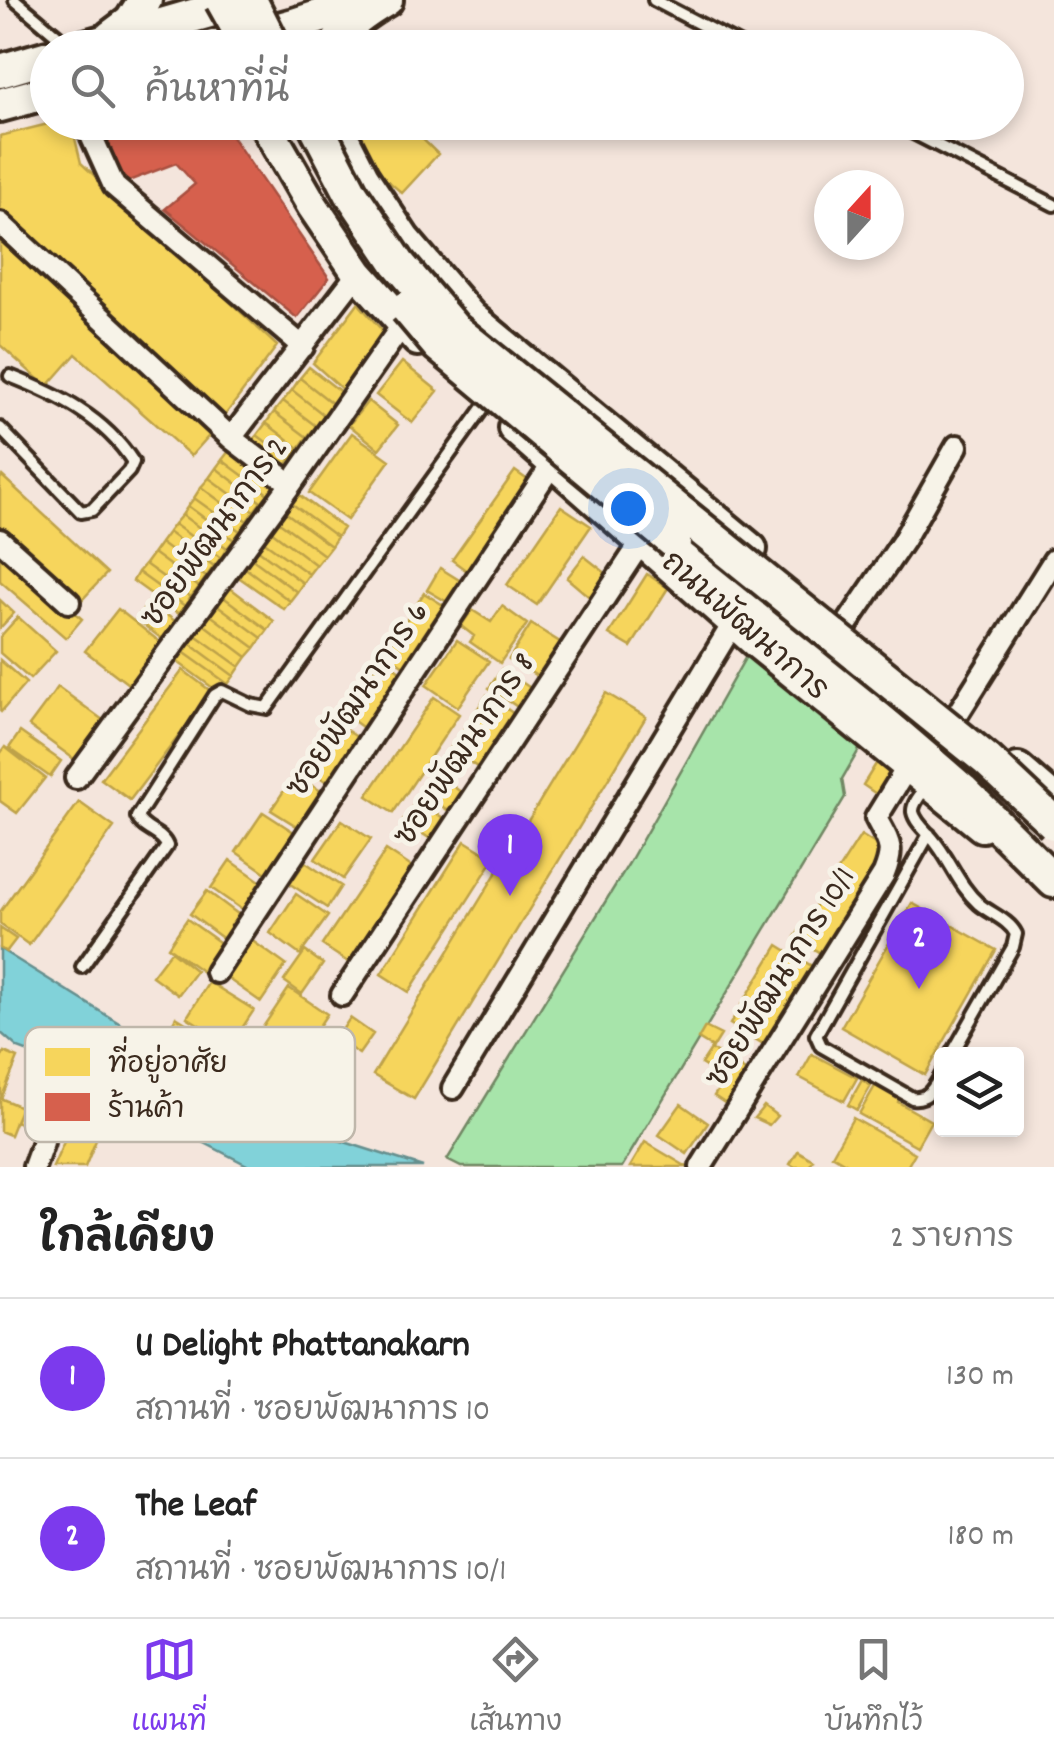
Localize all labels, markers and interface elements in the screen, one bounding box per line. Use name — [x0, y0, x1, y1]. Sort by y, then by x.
search box — [30, 30, 1024, 140]
icon: search — [65, 58, 120, 113]
text: ค้นหาที่นี่ — [145, 66, 289, 121]
north arrow — [814, 170, 904, 260]
street label: ซอยพัฒนาการ 2 — [132, 429, 302, 639]
your location — [603, 483, 654, 534]
street label: ถนนพัฒนาการ — [649, 542, 837, 714]
street label: ซอยพัฒนาการ 6 — [277, 594, 443, 808]
street label: ซอยพัฒนาการ 8 — [385, 645, 549, 857]
pin: 1 — [478, 814, 542, 896]
street label: ซอยพัฒนาการ 10/1 — [697, 860, 869, 1098]
pin: 2 — [886, 906, 952, 989]
legend — [25, 1027, 355, 1142]
text: ที่อยู่อาศัย — [108, 1036, 228, 1087]
map controls — [934, 1047, 1024, 1137]
button: layers — [934, 1047, 1024, 1137]
text: ร้านค้า — [108, 1089, 184, 1132]
text: ใกล้เคียง — [40, 1212, 215, 1272]
text: 2 รายการ — [890, 1217, 1014, 1263]
text: U Delight Phattanakarn — [135, 1320, 470, 1375]
text: 1 — [69, 1355, 76, 1401]
text: 130 m — [946, 1355, 1014, 1401]
text: สถานที่ · ซอยพัฒนาการ 10 — [135, 1390, 490, 1436]
text: The Leaf — [135, 1480, 257, 1535]
text: 2 — [66, 1515, 79, 1561]
text: 180 m — [947, 1515, 1014, 1561]
text: สถานที่ · ซอยพัฒนาการ 10/1 — [135, 1550, 506, 1596]
tab: แผนที่ — [131, 1632, 207, 1745]
tab: เส้นทาง — [469, 1632, 562, 1745]
tab: บันทึกไว้ — [824, 1632, 923, 1745]

